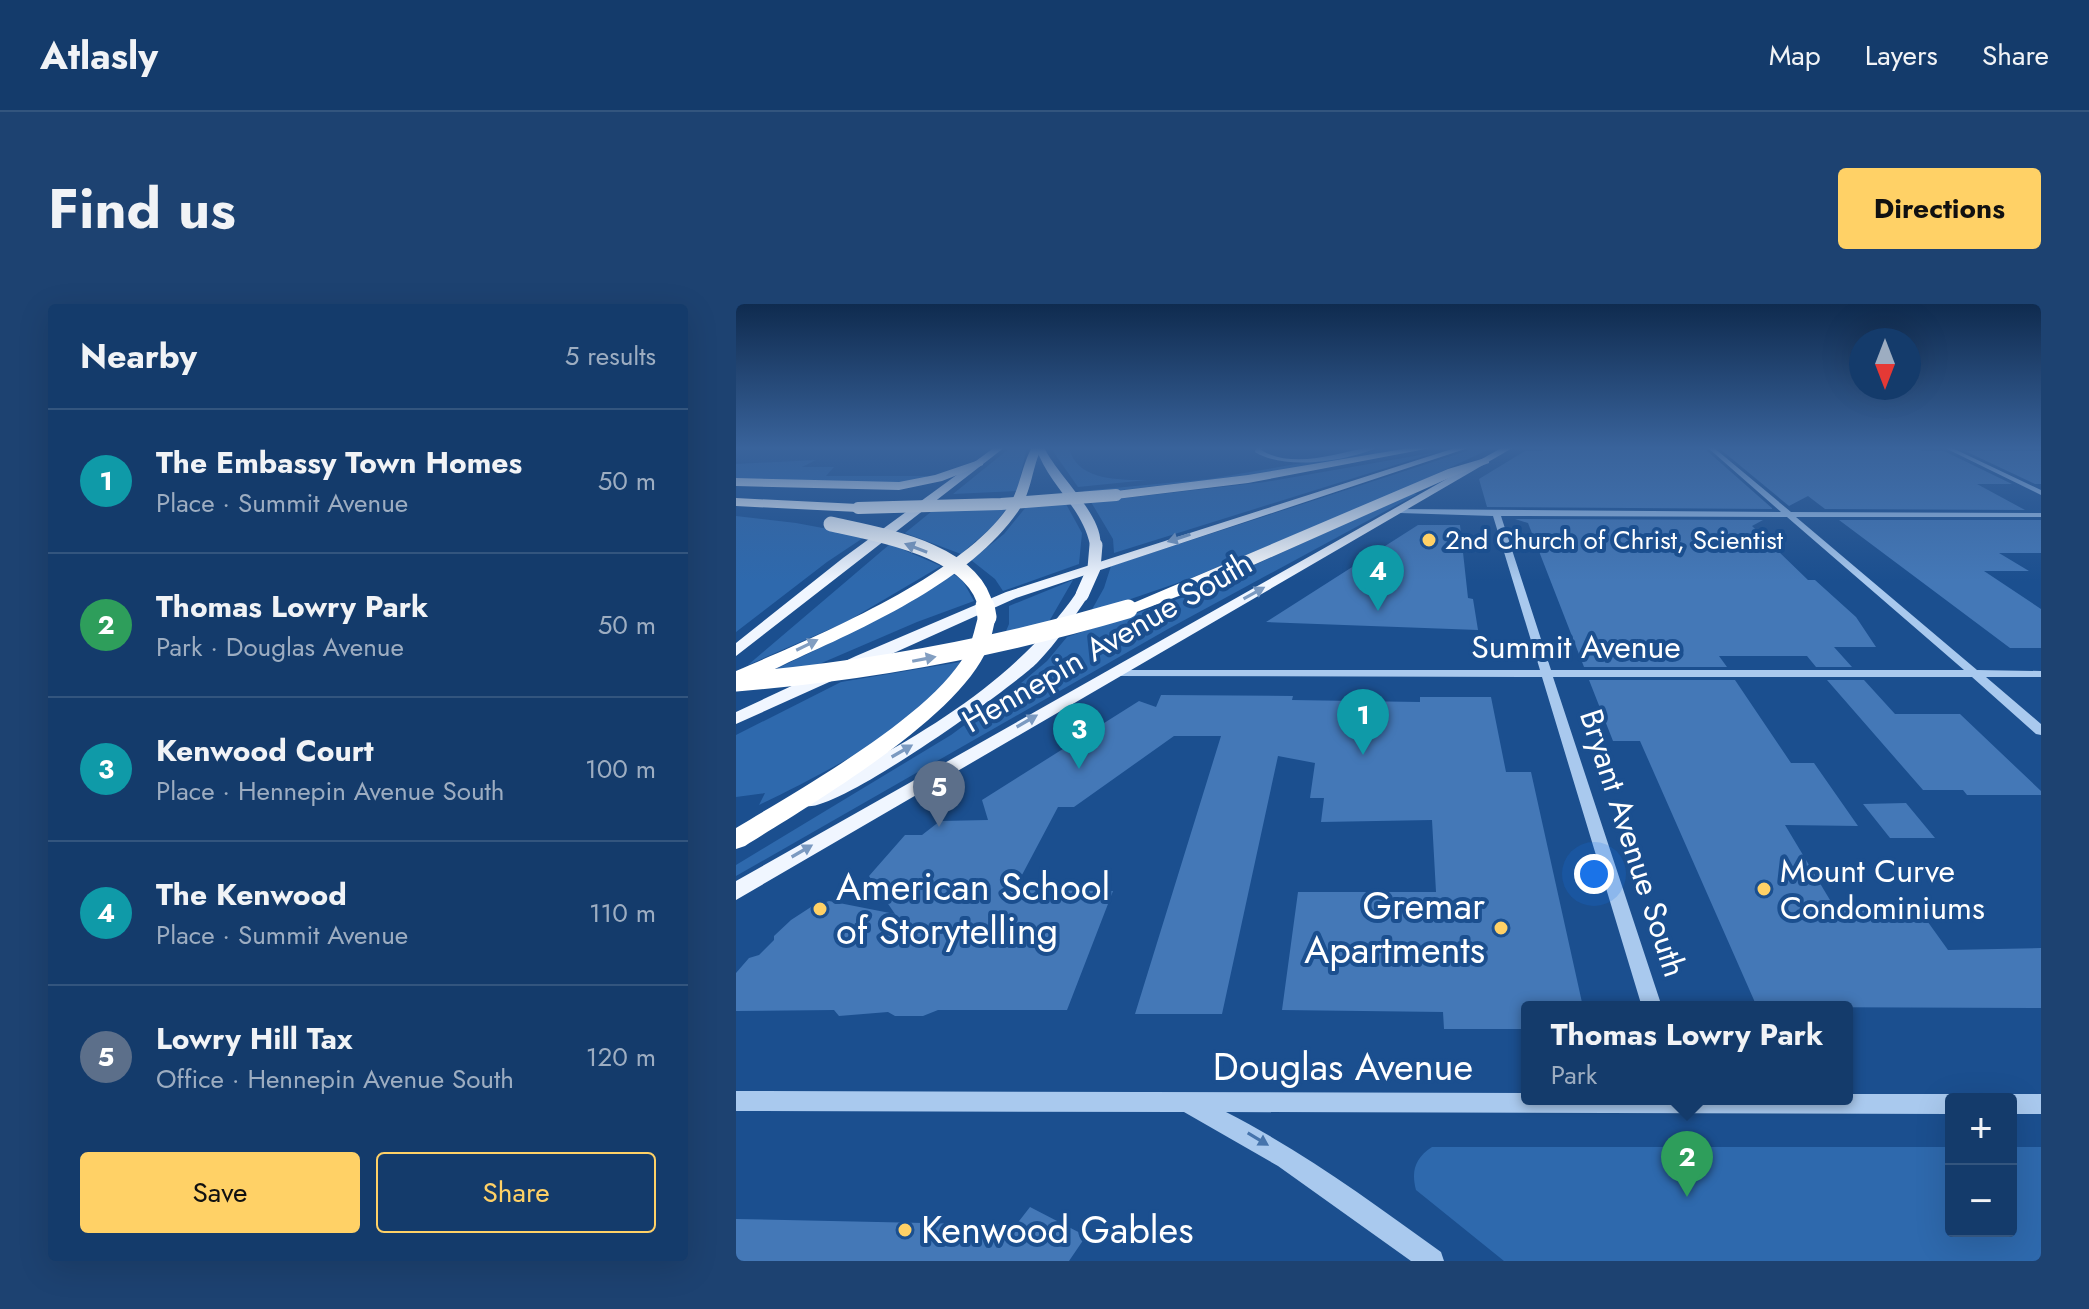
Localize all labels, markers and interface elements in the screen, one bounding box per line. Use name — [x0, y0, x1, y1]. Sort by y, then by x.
text: Atlasly — [40, 28, 158, 83]
text: Map — [1769, 35, 1821, 76]
text: Layers — [1865, 35, 1938, 76]
text: Share — [1982, 35, 2049, 76]
text: Find us — [48, 168, 236, 249]
button: Directions — [1838, 168, 2041, 249]
north arrow — [1849, 328, 1921, 400]
text: Nearby — [80, 332, 197, 381]
text: 5 results — [565, 337, 656, 375]
text: The Embassy Town Homes — [156, 441, 522, 484]
text: 1 — [99, 462, 113, 500]
text: 50 m — [598, 462, 656, 500]
text: Place · Summit Avenue — [156, 484, 408, 522]
place label: 2nd Church of Christ, Scientist — [1445, 521, 1784, 559]
marker: 2nd Church of Christ, Scientist — [1420, 531, 1438, 549]
one-way arrow — [1166, 533, 1190, 545]
street label: Hennepin Avenue South — [953, 540, 1261, 744]
one-way arrow — [904, 541, 928, 554]
pin: 4 — [1352, 545, 1404, 611]
text: Thomas Lowry Park — [156, 585, 428, 628]
one-way arrow — [1242, 586, 1265, 600]
text: 2 — [97, 606, 115, 644]
text: 50 m — [598, 606, 656, 644]
street label: Summit Avenue — [1471, 624, 1681, 670]
text: Park · Douglas Avenue — [156, 628, 404, 666]
one-way arrow — [795, 638, 818, 652]
one-way arrow — [912, 652, 937, 664]
pin: 1 — [1337, 689, 1389, 755]
pin: 3 — [1053, 703, 1105, 769]
street label: Bryant Avenue South — [1568, 703, 1698, 983]
one-way arrow — [1016, 714, 1039, 728]
text: Kenwood Court — [156, 729, 374, 772]
one-way arrow — [891, 744, 913, 758]
text: 3 — [98, 750, 114, 788]
text: 100 m — [585, 750, 656, 788]
pin: 5 — [913, 761, 965, 827]
text: Place · Hennepin Avenue South — [156, 772, 504, 810]
one-way arrow — [791, 844, 814, 858]
place label: Mount Curve Condominiums — [1780, 848, 1985, 931]
your location — [1574, 854, 1614, 894]
place label: American School of Storytelling — [836, 859, 1110, 958]
text: The Kenwood — [156, 873, 347, 916]
place label: Gremar Apartments — [1304, 878, 1485, 977]
marker: Mount Curve Condominiums — [1755, 880, 1773, 898]
text: 4 — [97, 894, 115, 932]
text: 110 m — [589, 894, 656, 932]
marker: American School of Storytelling — [811, 900, 829, 918]
text: Place · Summit Avenue — [156, 916, 408, 954]
marker: Gremar Apartments — [1492, 919, 1510, 937]
popup — [1521, 1001, 1853, 1105]
text: Thomas Lowry Park — [1551, 1013, 1823, 1056]
text: Lowry Hill Tax — [156, 1017, 353, 1060]
text: 5 — [98, 1038, 114, 1076]
text: 120 m — [586, 1038, 656, 1076]
street label: Douglas Avenue — [1213, 1039, 1473, 1094]
text: Park — [1551, 1056, 1597, 1094]
text: Office · Hennepin Avenue South — [156, 1060, 514, 1098]
map controls — [1945, 1093, 2017, 1237]
button: + — [1945, 1093, 2017, 1165]
pin: 2 — [1661, 1131, 1713, 1197]
one-way arrow — [1247, 1132, 1269, 1146]
button: Save — [80, 1152, 360, 1233]
button: Share — [376, 1152, 656, 1233]
button: − — [1945, 1165, 2017, 1237]
place label: Kenwood Gables — [921, 1202, 1194, 1257]
marker: Kenwood Gables — [896, 1221, 914, 1239]

